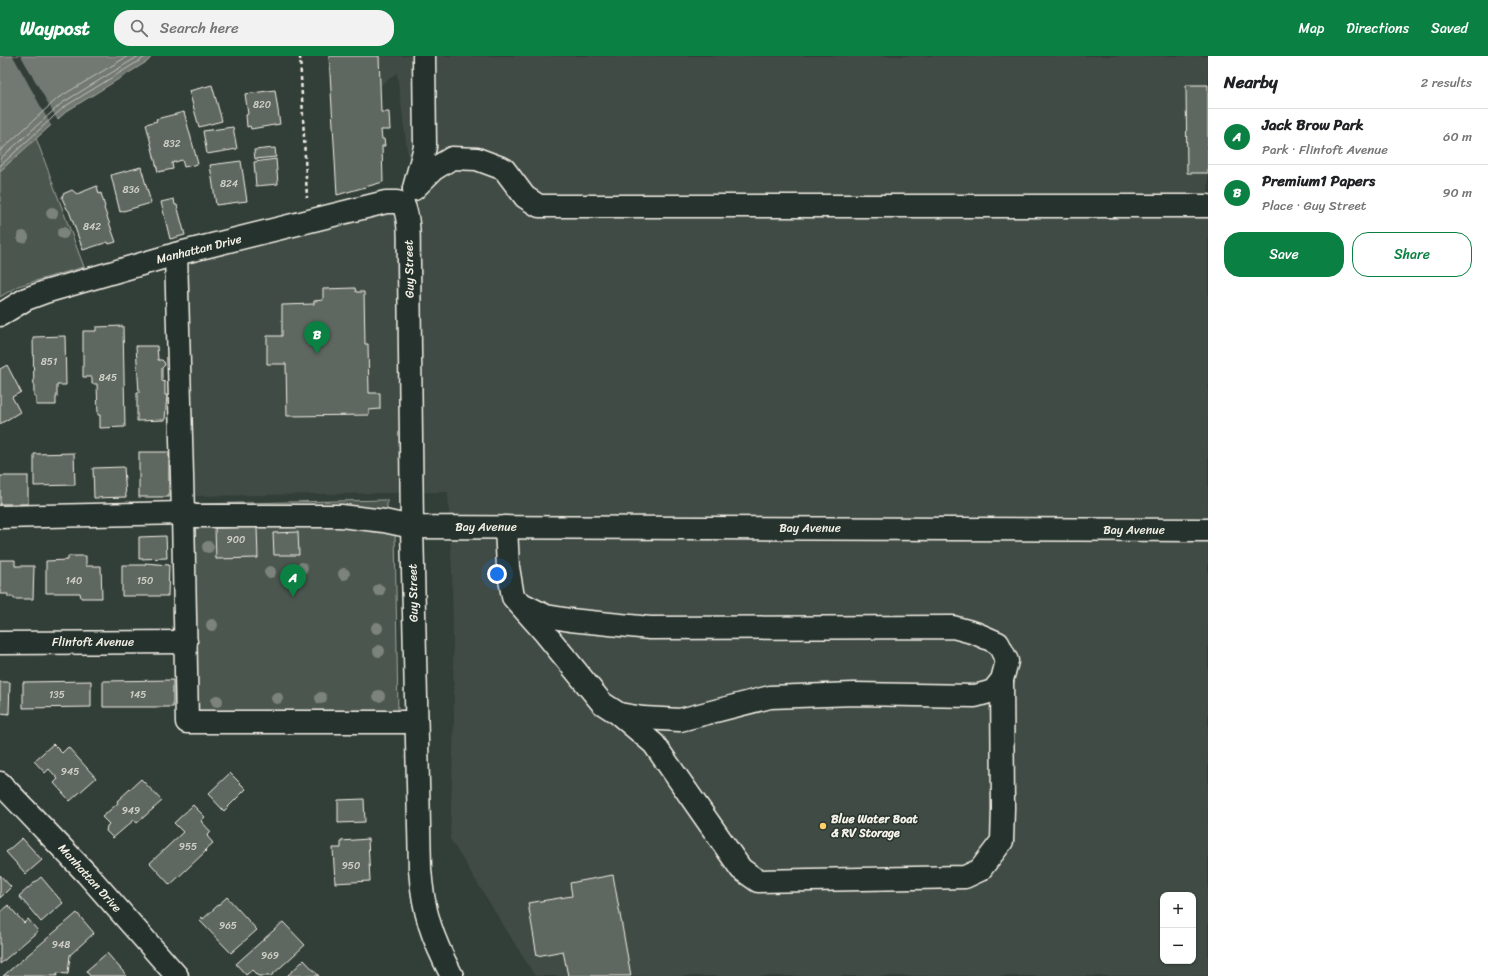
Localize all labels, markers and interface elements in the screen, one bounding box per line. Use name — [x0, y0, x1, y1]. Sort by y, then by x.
search box — [114, 10, 394, 46]
text: Waypost — [20, 12, 90, 45]
text: Search here — [160, 15, 239, 41]
text: Map — [1298, 16, 1324, 41]
text: Directions — [1346, 16, 1409, 41]
text: Saved — [1431, 16, 1468, 41]
icon: search — [128, 17, 150, 39]
text: Nearby — [1224, 67, 1278, 97]
text: 2 results — [1421, 71, 1472, 94]
house number: 820 — [253, 96, 271, 114]
text: Jack Brow Park — [1262, 112, 1364, 138]
text: A — [1233, 125, 1241, 148]
text: 60 m — [1443, 125, 1472, 148]
house number: 832 — [163, 135, 181, 153]
text: Park · Flintoft Avenue — [1262, 138, 1388, 161]
text: Premium1 Papers — [1262, 168, 1375, 194]
house number: 824 — [220, 175, 238, 193]
house number: 836 — [122, 181, 140, 199]
text: B — [1233, 181, 1241, 204]
text: 90 m — [1442, 181, 1472, 204]
text: Place · Guy Street — [1262, 194, 1367, 217]
house number: 842 — [83, 218, 101, 236]
street label: Manhattan Drive — [154, 228, 244, 270]
button: Save — [1224, 232, 1344, 277]
button: Share — [1352, 232, 1472, 277]
street label: Guy Street — [397, 240, 421, 298]
pin: B — [304, 321, 330, 354]
house number: 851 — [41, 353, 57, 371]
house number: 845 — [99, 369, 117, 387]
street label: Bay Avenue — [455, 516, 517, 538]
street label: Bay Avenue — [779, 517, 841, 539]
street label: Bay Avenue — [1103, 519, 1165, 541]
house number: 900 — [227, 531, 245, 549]
pin: A — [280, 564, 306, 597]
street label: Guy Street — [401, 564, 425, 622]
your location — [487, 564, 507, 584]
house number: 140 — [66, 572, 82, 590]
house number: 150 — [137, 572, 153, 590]
street label: Flintoft Avenue — [52, 631, 134, 653]
house number: 135 — [49, 686, 65, 704]
house number: 145 — [130, 686, 146, 704]
house number: 945 — [61, 763, 79, 781]
house number: 949 — [122, 802, 140, 820]
place label: Blue Water Boat & RV Storage — [831, 808, 918, 844]
marker: Blue Water Boat & RV Storage — [818, 821, 828, 831]
street label: Manhattan Drive — [53, 838, 127, 918]
house number: 955 — [179, 838, 197, 856]
house number: 950 — [342, 857, 360, 875]
map controls — [1160, 892, 1196, 964]
button: + — [1160, 892, 1196, 928]
house number: 965 — [219, 917, 237, 935]
button: − — [1160, 928, 1196, 964]
house number: 948 — [52, 936, 70, 954]
house number: 969 — [261, 947, 279, 965]

